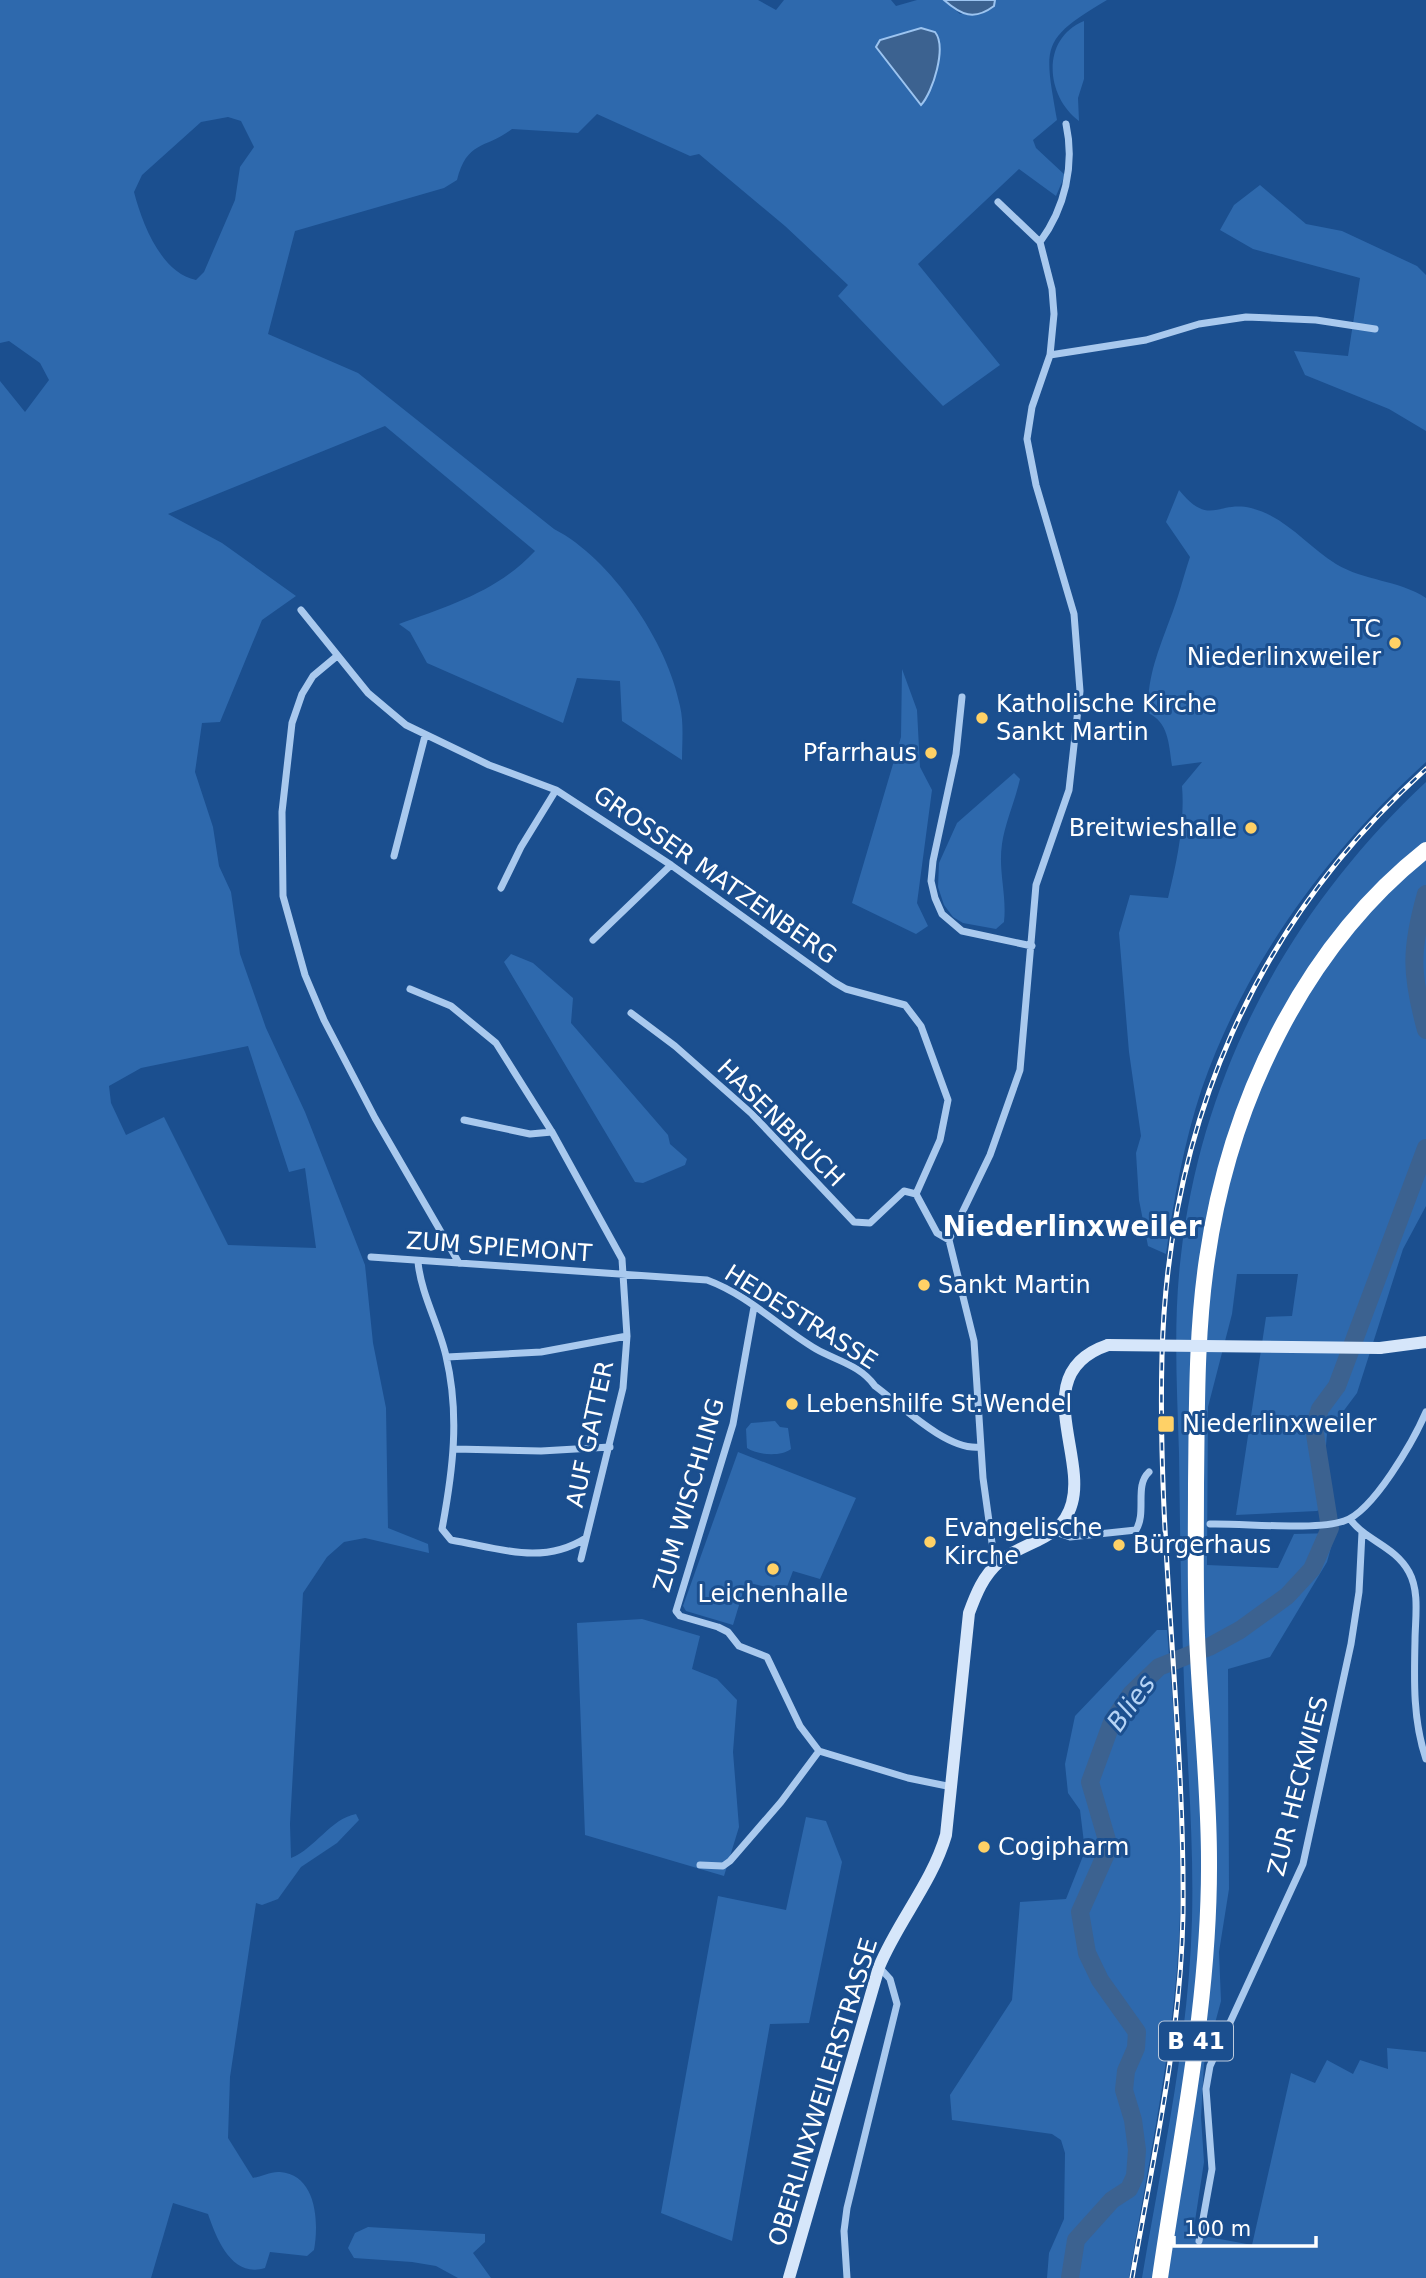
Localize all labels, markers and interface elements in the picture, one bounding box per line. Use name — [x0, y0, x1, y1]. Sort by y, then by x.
place label: TC Niederlinxweiler — [1187, 615, 1381, 671]
marker: TC Niederlinxweiler — [1387, 635, 1403, 651]
place label: Katholische Kirche Sankt Martin — [996, 690, 1217, 746]
marker: Katholische Kirche Sankt Martin — [974, 710, 990, 726]
place label: Pfarrhaus — [803, 739, 917, 767]
marker: Pfarrhaus — [923, 745, 939, 761]
street label: GROSSER MATZENBERG — [588, 780, 842, 970]
place label: Breitwieshalle — [1069, 814, 1237, 842]
marker: Breitwieshalle — [1243, 820, 1259, 836]
street label: HASENBRUCH — [712, 1054, 850, 1192]
district label: Niederlinxweiler — [943, 1210, 1202, 1243]
street label: ZUM SPIEMONT — [405, 1227, 593, 1267]
street label: HEDESTRASSE — [720, 1259, 882, 1375]
place label: Sankt Martin — [938, 1271, 1091, 1299]
marker: Sankt Martin — [916, 1277, 932, 1293]
street label: AUF GATTER — [561, 1358, 619, 1510]
place label: Lebenshilfe St.Wendel — [806, 1390, 1072, 1418]
street label: ZUM WISCHLING — [648, 1395, 730, 1595]
marker: Lebenshilfe St.Wendel — [784, 1396, 800, 1412]
place label: Niederlinxweiler — [1182, 1410, 1377, 1438]
marker: Niederlinxweiler — [1156, 1414, 1176, 1434]
place label: Evangelische Kirche — [944, 1514, 1102, 1570]
place label: Bürgerhaus — [1133, 1531, 1271, 1559]
marker: Evangelische Kirche — [922, 1534, 938, 1550]
marker: Bürgerhaus — [1111, 1537, 1127, 1553]
marker: Leichenhalle — [765, 1561, 781, 1577]
place label: Leichenhalle — [698, 1580, 848, 1608]
water label: Blies — [1101, 1669, 1161, 1737]
street label: ZUR HECKWIES — [1262, 1693, 1334, 1879]
place label: Cogipharm — [998, 1833, 1129, 1861]
marker: Cogipharm — [976, 1839, 992, 1855]
street label: OBERLINXWEILERSTRASSE — [763, 1934, 883, 2250]
road number: B 41 — [1159, 2022, 1233, 2060]
scale bar — [1174, 2204, 1316, 2248]
text: 100 m — [1184, 2217, 1251, 2241]

